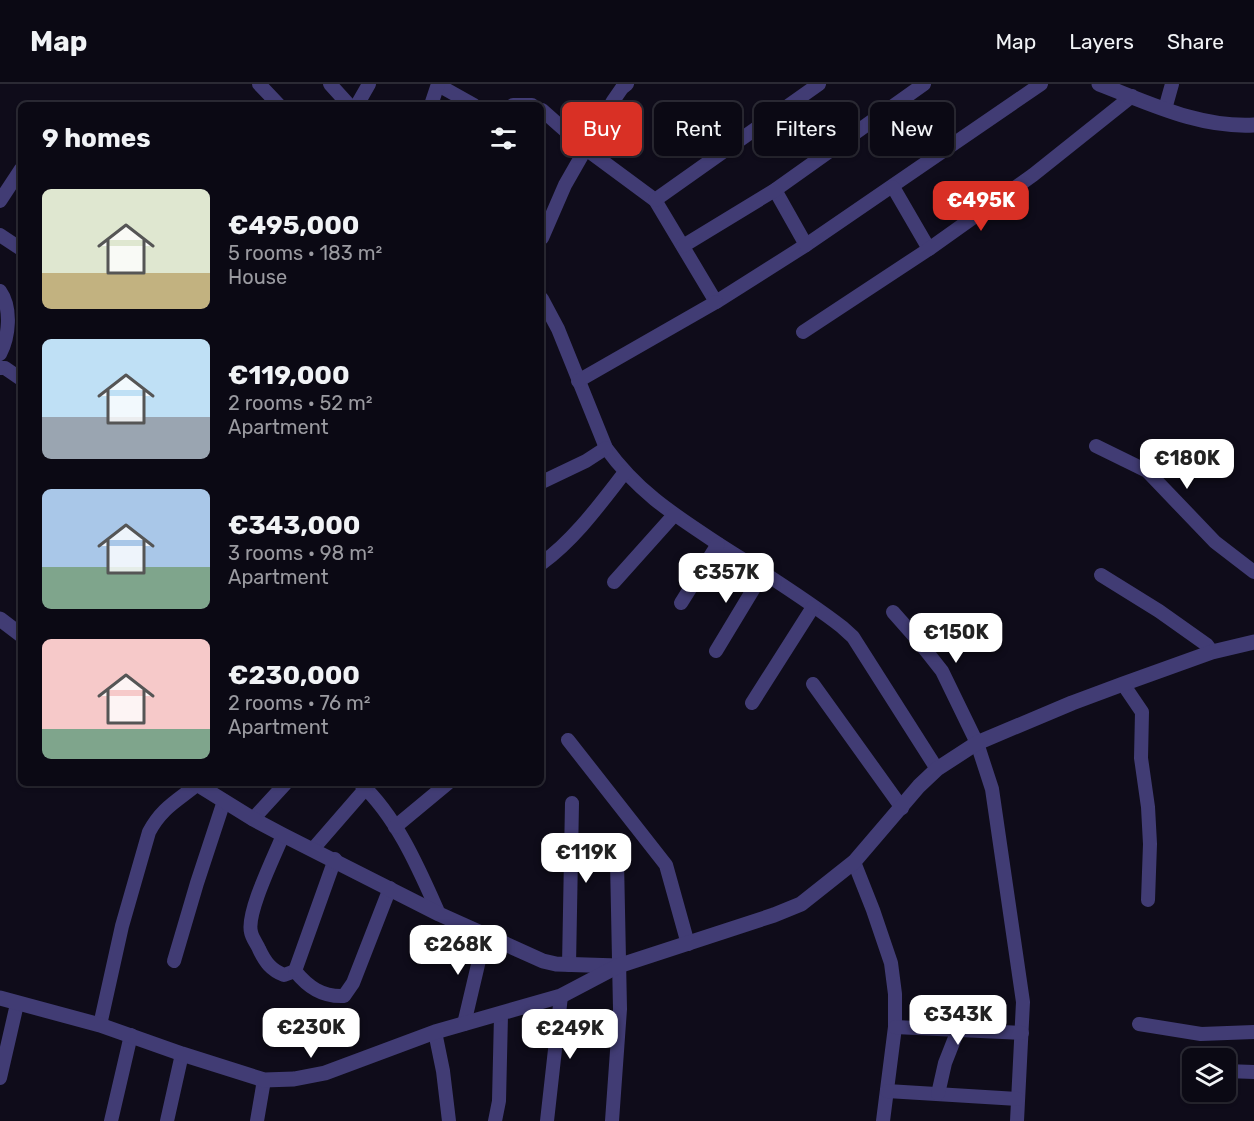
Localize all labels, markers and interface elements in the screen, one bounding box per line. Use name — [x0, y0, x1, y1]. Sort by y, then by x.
text: Map — [30, 25, 87, 58]
text: Map — [995, 29, 1036, 54]
text: Layers — [1069, 29, 1134, 54]
text: Share — [1167, 29, 1224, 54]
chip: Buy — [562, 102, 642, 156]
chip: Rent — [654, 102, 742, 156]
chip: Filters — [754, 102, 858, 156]
chip: New — [870, 102, 954, 156]
icon: filters — [487, 122, 520, 155]
text: 9 homes — [42, 123, 151, 154]
pin: €495K — [939, 181, 1023, 232]
text: €495K — [947, 188, 1015, 212]
text: €495,000 — [228, 210, 360, 241]
icon: home — [90, 213, 162, 285]
text: 5 rooms · 183 m² — [228, 241, 382, 265]
text: House — [228, 265, 287, 289]
text: €119,000 — [228, 360, 350, 391]
icon: home — [90, 363, 162, 435]
text: 2 rooms · 52 m² — [228, 391, 373, 415]
text: Apartment — [228, 415, 329, 439]
pin: €180K — [1145, 439, 1229, 490]
text: €180K — [1154, 446, 1220, 470]
text: €343,000 — [228, 510, 361, 541]
icon: home — [90, 513, 162, 585]
text: 3 rooms · 98 m² — [228, 541, 374, 565]
pin: €357K — [684, 553, 768, 604]
text: €357K — [693, 560, 759, 584]
text: Apartment — [228, 565, 329, 589]
pin: €150K — [914, 613, 998, 664]
text: €150K — [923, 620, 989, 644]
text: €230,000 — [228, 660, 360, 691]
icon: home — [90, 663, 162, 735]
text: 2 rooms · 76 m² — [228, 691, 371, 715]
text: Apartment — [228, 715, 329, 739]
pin: €119K — [544, 833, 628, 884]
text: €119K — [555, 840, 617, 864]
pin: €268K — [416, 925, 500, 976]
text: €268K — [424, 932, 492, 956]
pin: €343K — [916, 995, 1000, 1046]
text: €343K — [924, 1002, 992, 1026]
pin: €230K — [269, 1008, 353, 1059]
pin: €249K — [528, 1009, 612, 1060]
text: €230K — [277, 1015, 345, 1039]
text: €249K — [536, 1016, 604, 1040]
map controls — [1182, 1048, 1236, 1102]
button: layers — [1182, 1048, 1236, 1102]

